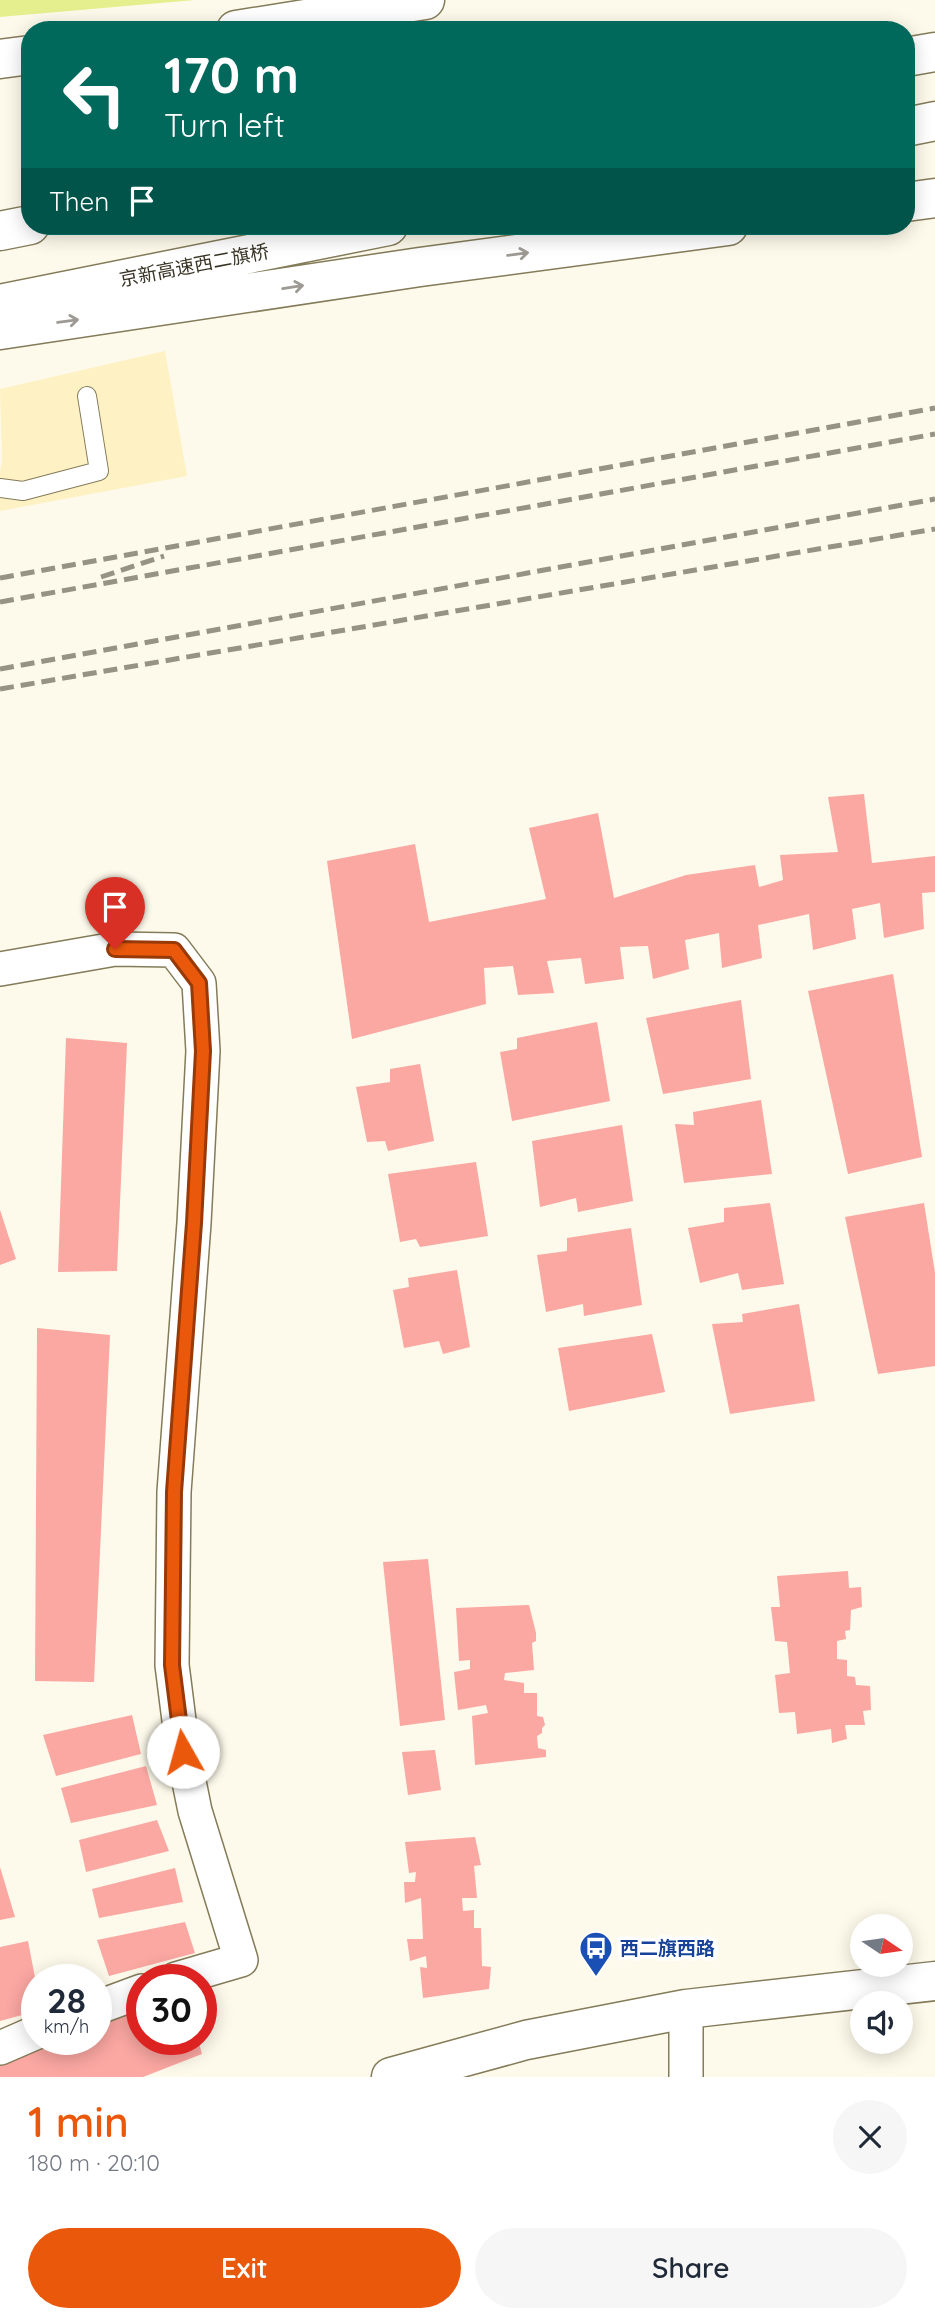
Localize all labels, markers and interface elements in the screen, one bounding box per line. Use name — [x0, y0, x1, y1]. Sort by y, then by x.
text: 170 m — [164, 44, 299, 105]
icon: left — [49, 49, 140, 140]
text: Turn left — [164, 105, 285, 145]
icon: arrive — [123, 182, 161, 220]
text: Then — [49, 185, 109, 218]
street label: 京新高速西二旗桥 — [117, 239, 271, 291]
one-way arrow — [506, 247, 529, 260]
one-way arrow — [281, 280, 303, 293]
one-way arrow — [56, 314, 78, 327]
pin — [85, 877, 145, 949]
icon: arrive — [96, 888, 134, 926]
position arrow — [146, 1715, 220, 1789]
north arrow — [850, 1914, 914, 1978]
map controls — [850, 1914, 913, 2054]
bus stop icon: 西二旗西路 — [577, 1929, 615, 1978]
place label: 西二旗西路 — [620, 1936, 715, 1960]
speed limit sign: 30 — [126, 1964, 217, 2055]
text: 28 — [47, 1978, 86, 2022]
button: sound — [850, 1991, 913, 2054]
text: km/h — [44, 2015, 89, 2038]
text: 1 min — [28, 2095, 129, 2148]
button: close — [833, 2100, 907, 2174]
text: 180 m · 20:10 — [28, 2148, 160, 2177]
button: Exit — [28, 2228, 461, 2308]
button: Share — [475, 2228, 907, 2308]

